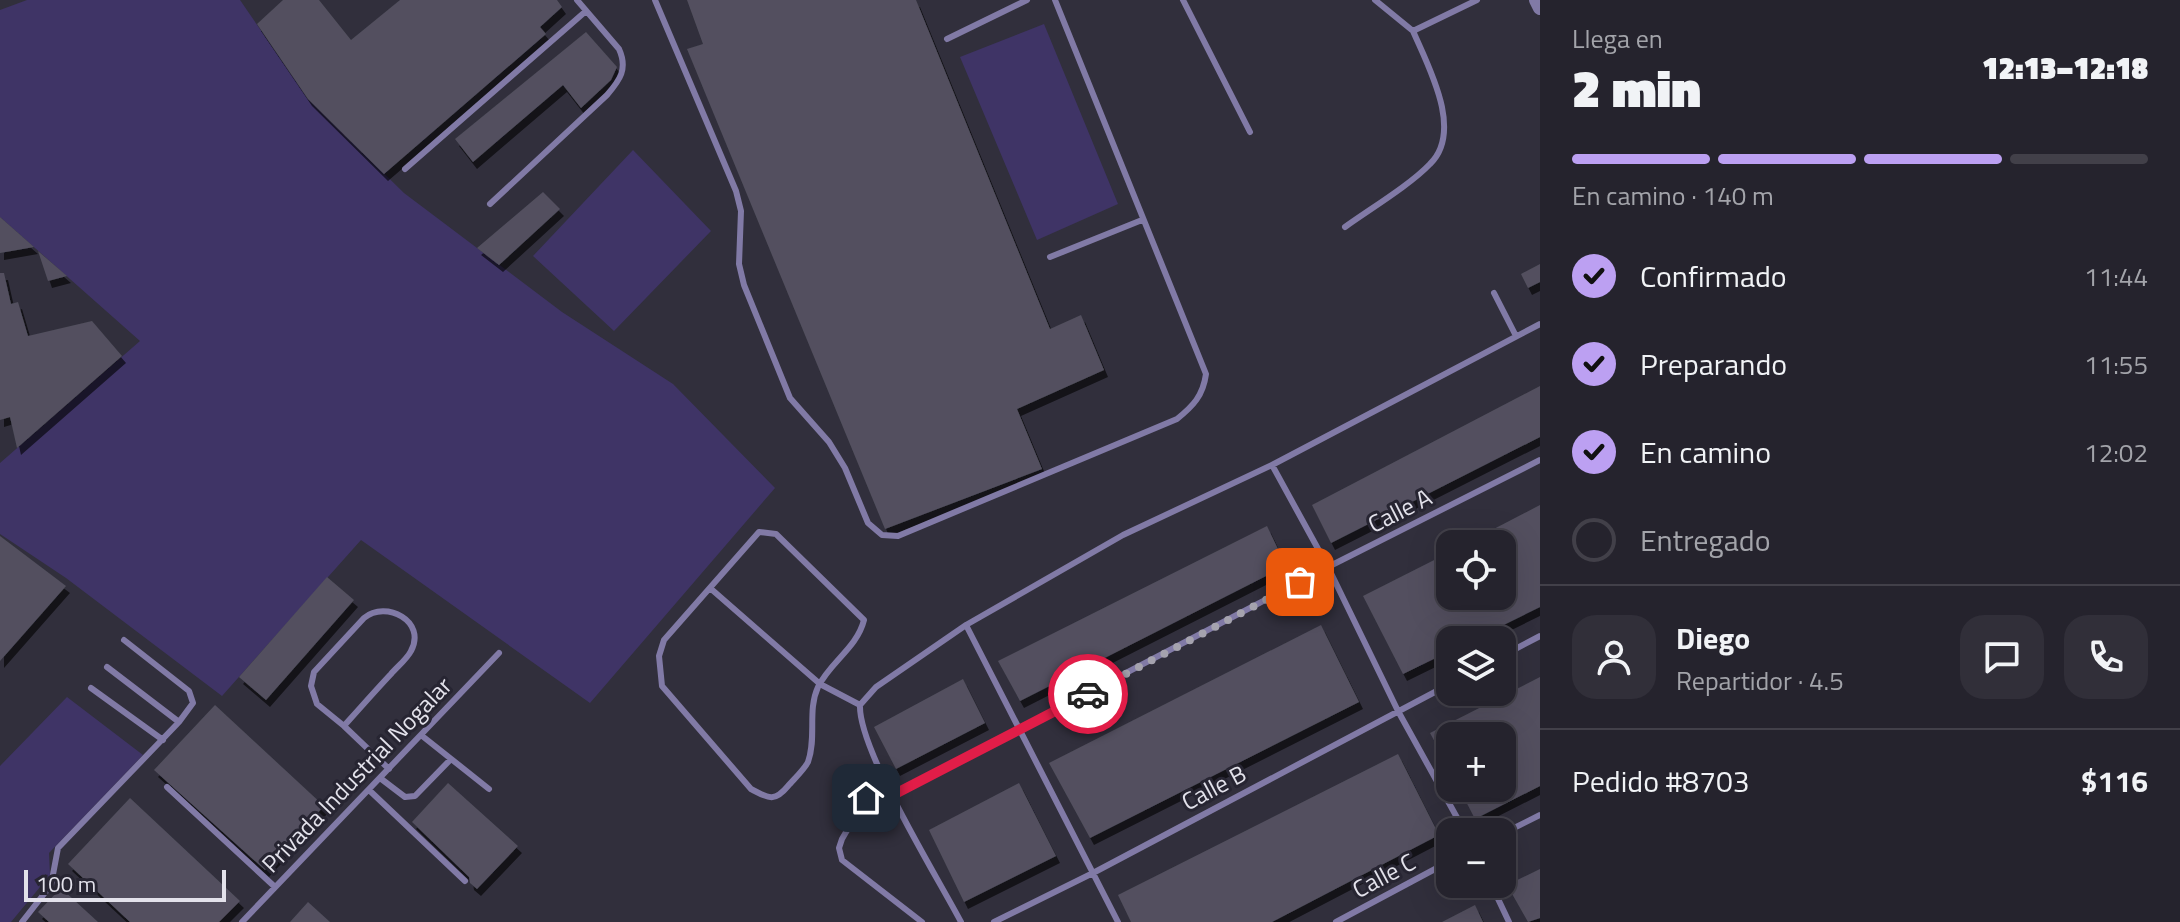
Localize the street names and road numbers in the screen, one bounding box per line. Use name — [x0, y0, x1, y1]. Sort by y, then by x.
street label: Calle A — [1361, 479, 1438, 542]
street label: Privada Industrial Nogalar — [253, 668, 460, 880]
street label: Calle B — [1175, 755, 1252, 819]
street label: Calle C — [1346, 844, 1421, 907]

